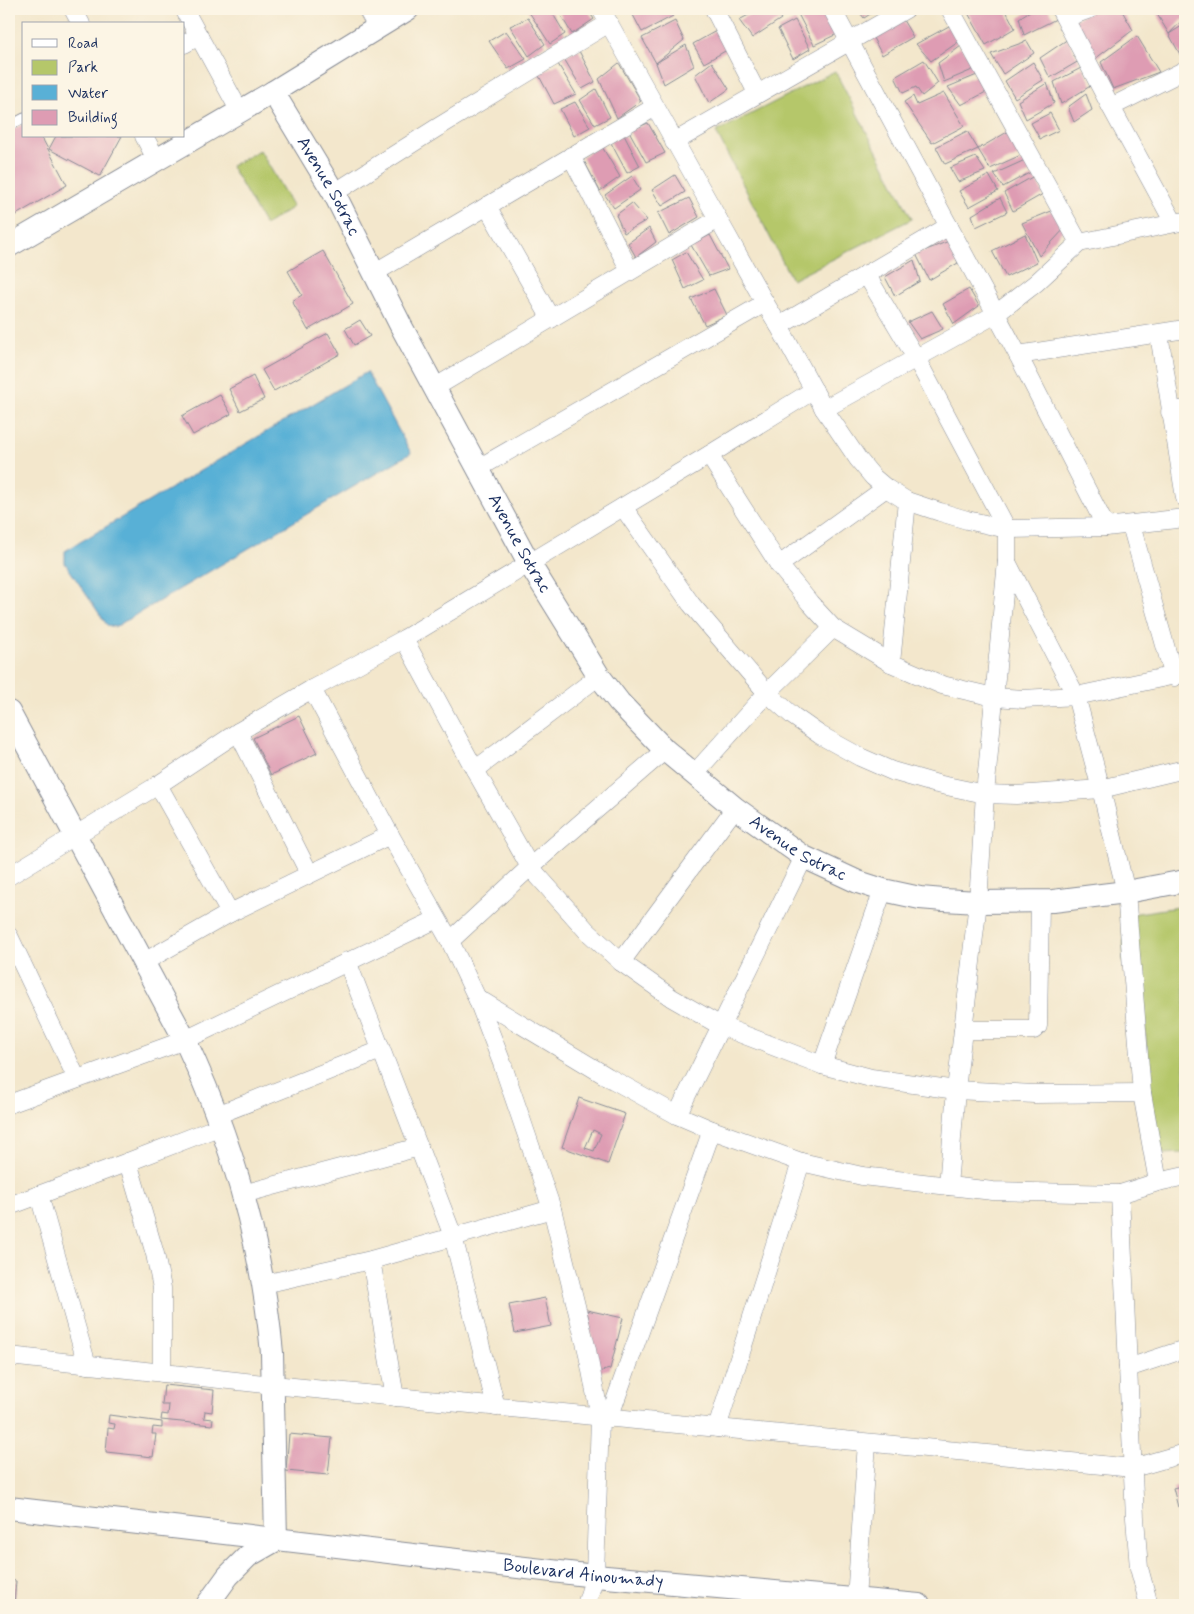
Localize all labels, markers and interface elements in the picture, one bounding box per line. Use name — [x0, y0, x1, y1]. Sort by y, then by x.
legend — [22, 22, 185, 138]
text: Road — [68, 34, 98, 54]
text: Park — [68, 58, 98, 78]
text: Water — [68, 84, 108, 104]
text: Building — [68, 108, 118, 129]
street label: Avenue Sotrac — [291, 132, 366, 240]
street label: Avenue Sotrac — [482, 490, 557, 598]
street label: Avenue Sotrac — [744, 810, 850, 887]
street label: Boulevard Ainoumady — [502, 1553, 664, 1594]

